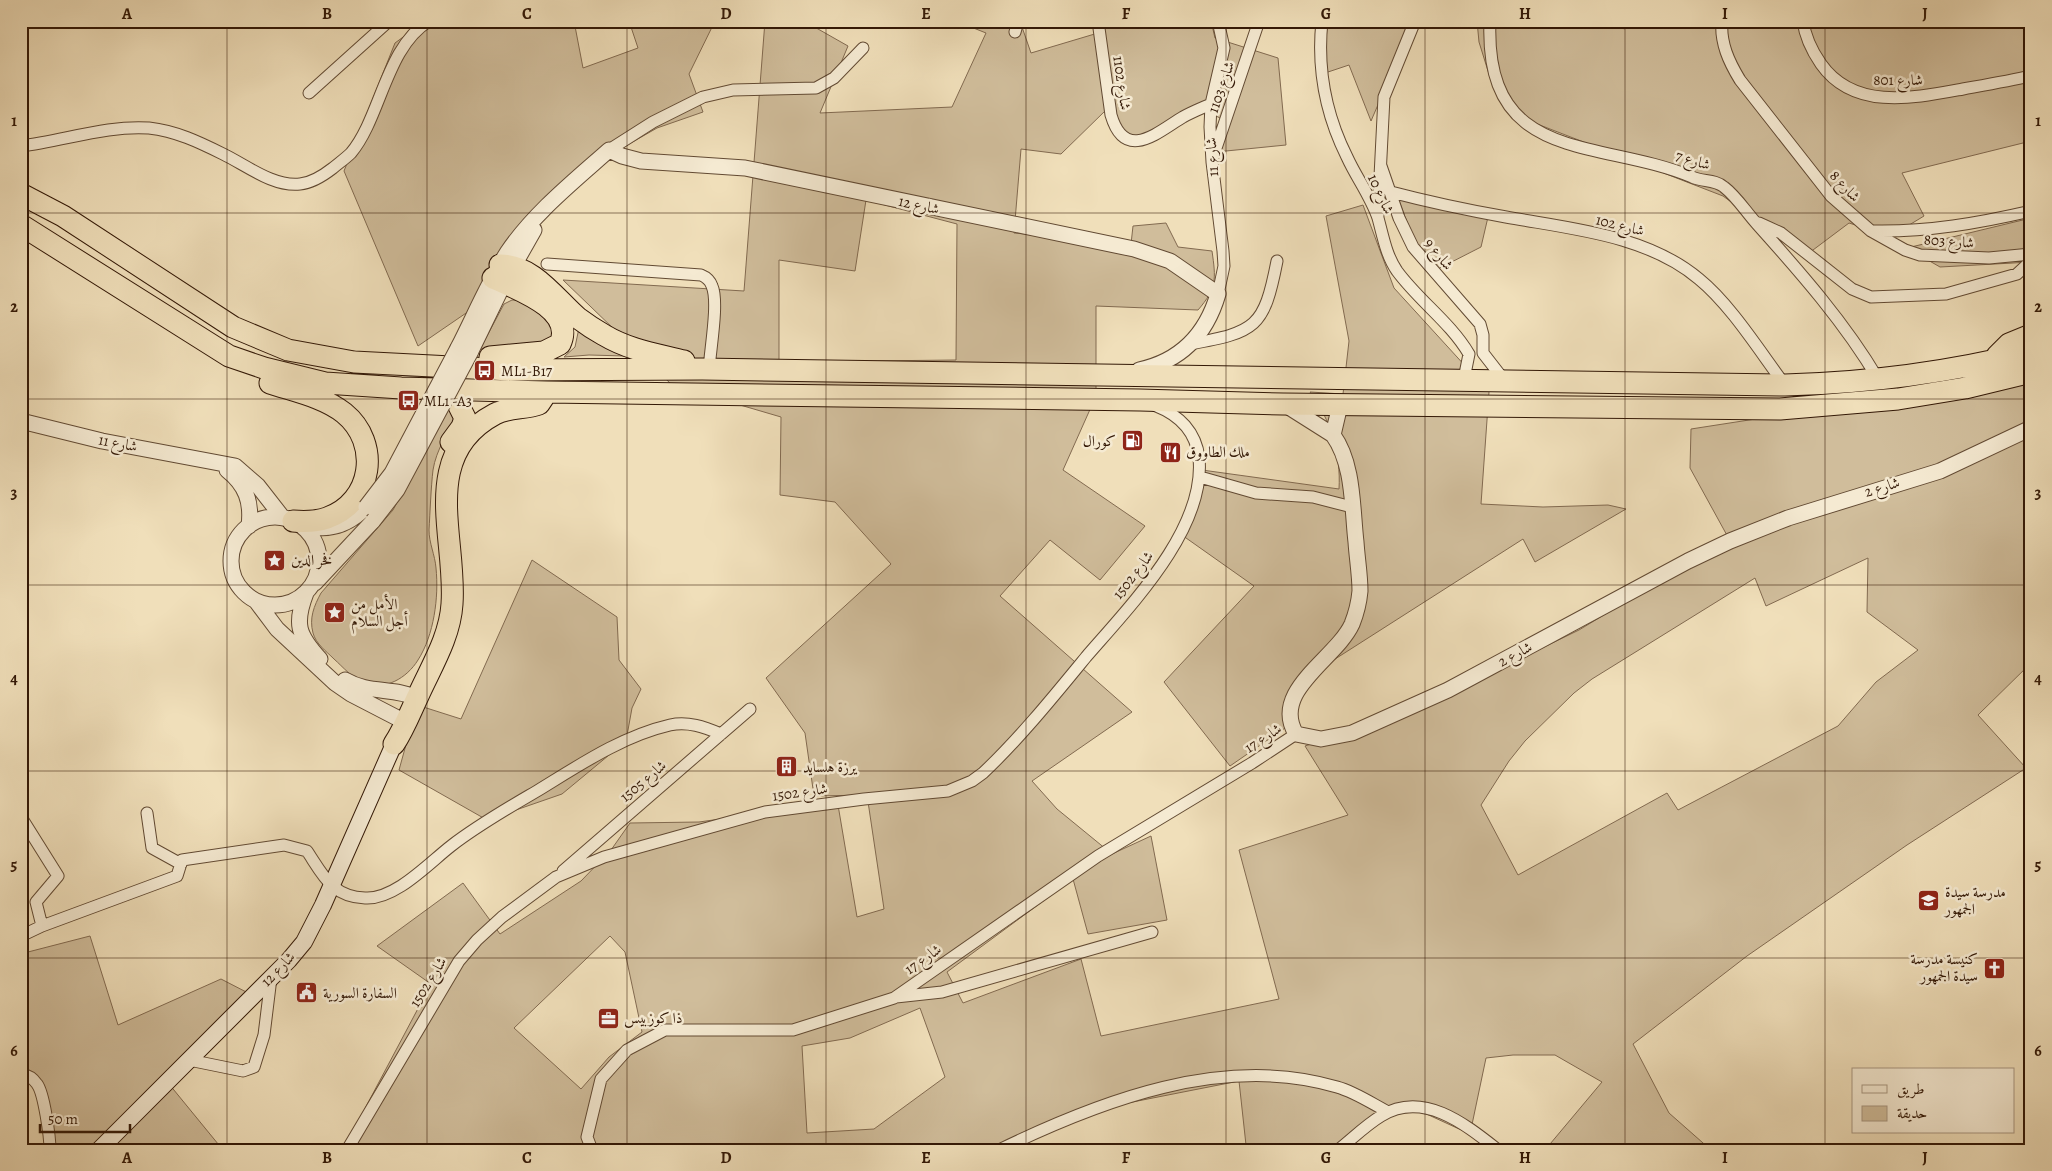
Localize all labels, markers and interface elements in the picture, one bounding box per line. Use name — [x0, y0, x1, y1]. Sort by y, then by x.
text: A — [121, 3, 133, 25]
text: B — [322, 3, 332, 25]
text: C — [522, 3, 532, 25]
text: D — [720, 3, 732, 25]
text: E — [921, 3, 931, 25]
text: F — [1122, 3, 1131, 25]
text: G — [1321, 3, 1331, 25]
text: H — [1519, 3, 1531, 25]
text: I — [1722, 3, 1728, 25]
text: J — [1922, 3, 1928, 25]
street label: شارع 1102 — [1105, 55, 1136, 112]
street label: شارع 1103 — [1203, 58, 1242, 117]
street label: شارع 801 — [1873, 70, 1923, 93]
text: 1 — [11, 110, 17, 132]
text: 1 — [2035, 110, 2041, 132]
street label: شارع 11 — [1201, 137, 1226, 177]
street label: شارع 7 — [1672, 145, 1713, 178]
street label: شارع 8 — [1823, 166, 1865, 208]
street label: شارع 10 — [1360, 171, 1399, 219]
street label: شارع 12 — [896, 191, 941, 222]
street label: شارع 102 — [1593, 209, 1646, 244]
street label: شارع 803 — [1923, 229, 1975, 256]
street label: شارع 9 — [1418, 234, 1458, 276]
text: 2 — [10, 296, 18, 318]
text: 2 — [2034, 296, 2042, 318]
bus stop icon: ML1-B17 — [473, 359, 497, 383]
place label: ML1-B17 — [501, 361, 553, 381]
bus stop icon: ML1 -A3 — [396, 389, 420, 413]
place label: ML1 -A3 — [424, 391, 472, 411]
street label: شارع 11 — [96, 429, 139, 460]
fuel station icon: كورال — [1120, 429, 1144, 453]
place label: كورال — [1083, 431, 1116, 451]
restaurant icon: ملك الطاووق — [1158, 440, 1182, 464]
place label: ملك الطاووق — [1186, 442, 1250, 462]
street label: شارع 2 — [1862, 472, 1903, 505]
text: 3 — [11, 482, 18, 504]
text: 3 — [2035, 482, 2042, 504]
street label: شارع 1502 — [1108, 547, 1160, 605]
place icon: فخر الدين — [263, 548, 287, 572]
place label: فخر الدين — [291, 550, 332, 570]
place label: الأمل من أجل السلام — [351, 593, 408, 634]
place icon: الأمل من أجل السلام — [323, 601, 347, 625]
street label: شارع 2 — [1494, 637, 1537, 674]
text: 4 — [10, 668, 18, 690]
text: 4 — [2034, 668, 2042, 690]
street label: شارع 17 — [1241, 719, 1287, 760]
building icon: يرزة هلسايد — [775, 755, 799, 779]
street label: شارع 1505 — [615, 756, 672, 809]
place label: يرزة هلسايد — [803, 757, 857, 777]
street label: شارع 1502 — [771, 778, 829, 809]
text: 5 — [11, 854, 18, 876]
text: 5 — [2035, 854, 2042, 876]
place label: مدرسة سيدة الجمهور — [1943, 882, 2006, 919]
school or university icon: مدرسة سيدة الجمهور — [1917, 889, 1941, 913]
street label: شارع 17 — [901, 939, 947, 981]
street label: شارع 12 — [256, 947, 302, 993]
place label: كنيسة مدرسة سيدة الجمهور — [1911, 949, 1978, 986]
street label: شارع 1502 — [405, 953, 454, 1013]
church icon: كنيسة مدرسة سيدة الجمهور — [1982, 956, 2006, 980]
public building icon: السفارة السورية — [295, 981, 319, 1005]
place label: السفارة السورية — [323, 983, 397, 1003]
office icon: ذا كوزبيس — [596, 1006, 620, 1030]
place label: ذا كوزبيس — [624, 1008, 683, 1028]
text: 6 — [10, 1040, 18, 1062]
text: 6 — [2034, 1040, 2042, 1062]
legend — [1852, 1068, 2014, 1134]
text: طريق — [1897, 1079, 1924, 1099]
scale bar — [40, 1101, 130, 1133]
text: حديقة — [1897, 1103, 1927, 1123]
text: 50 m — [48, 1109, 78, 1129]
text: A — [121, 1147, 133, 1169]
text: B — [322, 1147, 332, 1169]
text: C — [522, 1147, 532, 1169]
text: D — [720, 1147, 732, 1169]
text: E — [921, 1147, 931, 1169]
text: F — [1122, 1147, 1131, 1169]
text: G — [1321, 1147, 1331, 1169]
text: H — [1519, 1147, 1531, 1169]
text: I — [1722, 1147, 1728, 1169]
text: J — [1922, 1147, 1928, 1169]

